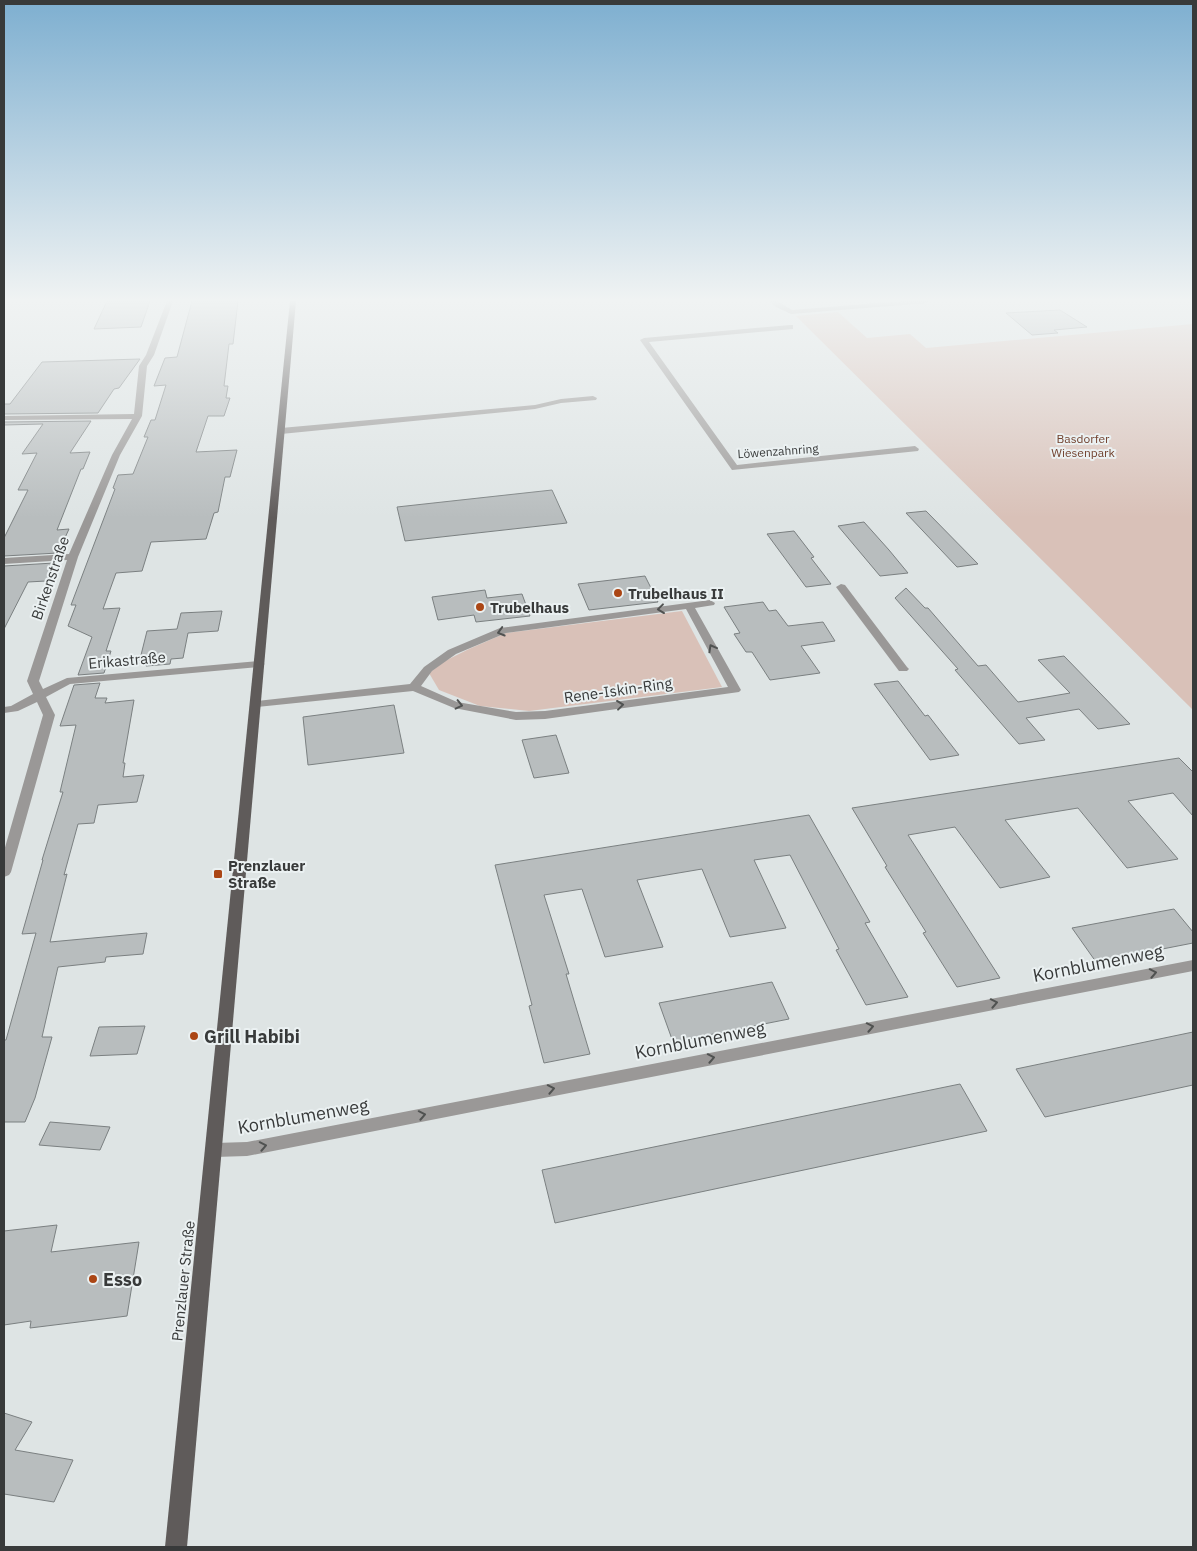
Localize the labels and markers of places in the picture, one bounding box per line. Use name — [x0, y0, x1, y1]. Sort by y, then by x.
place label: Trubelhaus II — [628, 584, 724, 603]
marker: Trubelhaus II — [612, 587, 624, 599]
place label: Trubelhaus — [490, 598, 570, 617]
marker: Trubelhaus — [474, 601, 486, 613]
place label: Prenzlauer Straße — [228, 856, 305, 892]
marker: Prenzlauer Straße — [212, 868, 224, 880]
place label: Grill Habibi — [204, 1025, 300, 1048]
marker: Grill Habibi — [188, 1030, 200, 1042]
place label: Esso — [103, 1268, 142, 1291]
marker: Esso — [87, 1273, 99, 1285]

